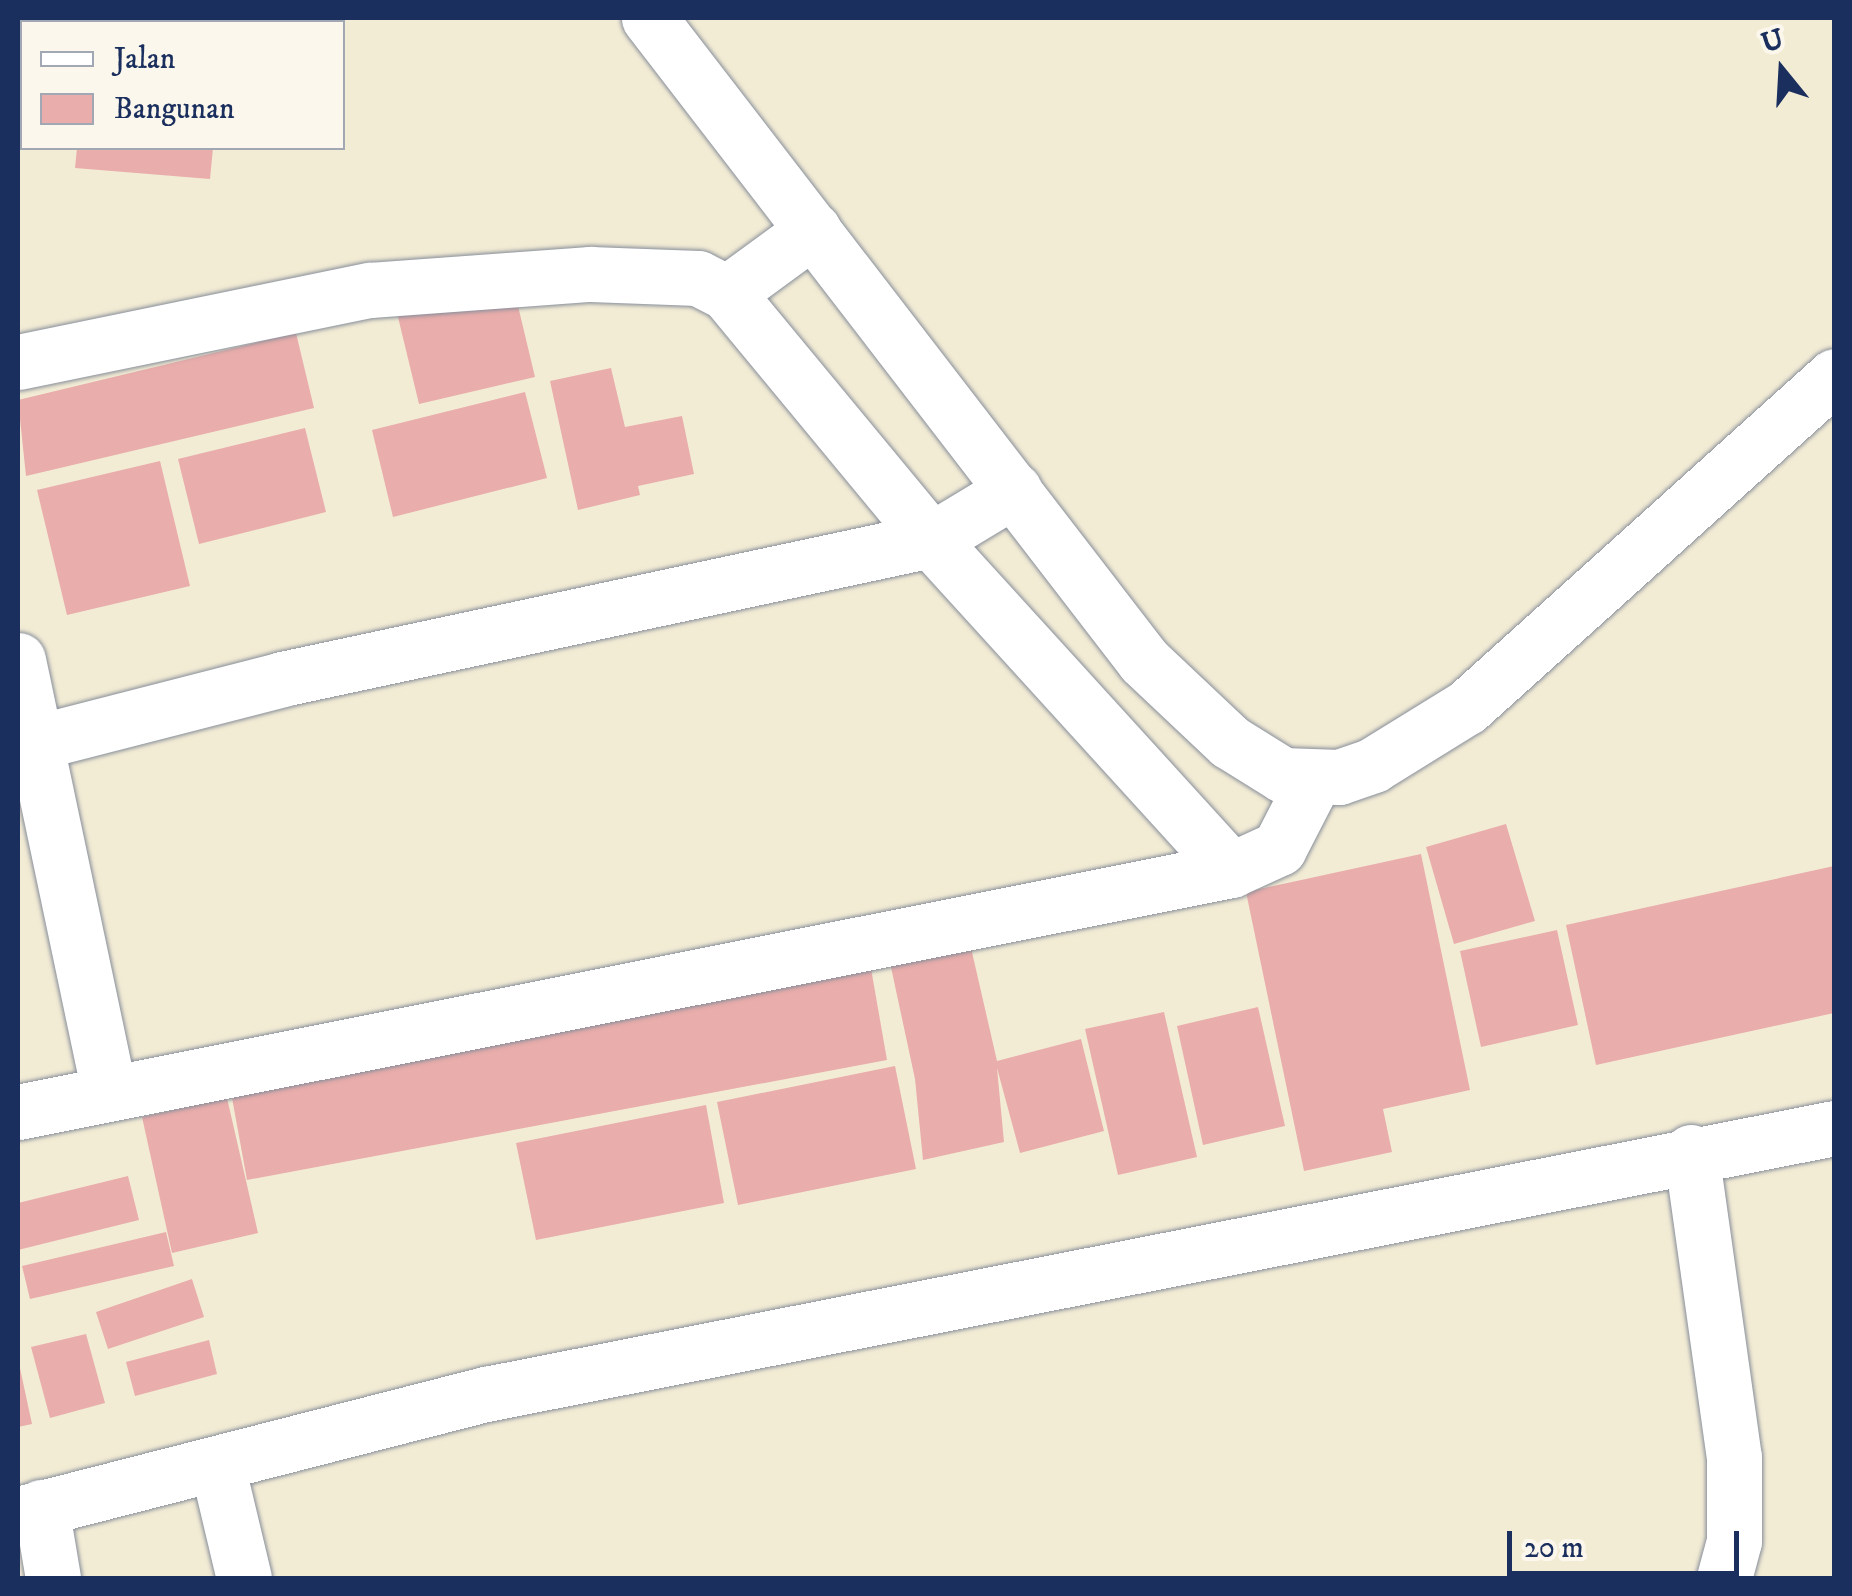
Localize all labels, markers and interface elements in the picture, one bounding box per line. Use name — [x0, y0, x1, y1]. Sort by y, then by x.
legend — [20, 20, 345, 150]
north arrow — [1732, 20, 1832, 120]
text: U — [1757, 21, 1788, 61]
text: Jalan — [114, 41, 176, 78]
text: Bangunan — [114, 91, 235, 128]
scale bar — [1512, 1511, 1744, 1573]
text: 20 m — [1524, 1530, 1584, 1567]

